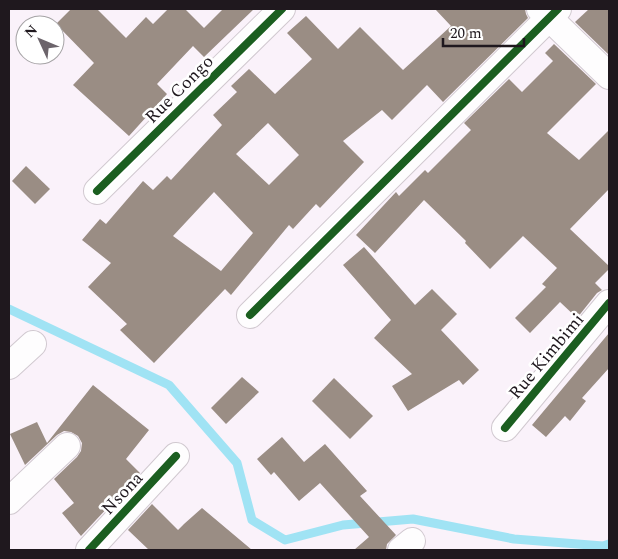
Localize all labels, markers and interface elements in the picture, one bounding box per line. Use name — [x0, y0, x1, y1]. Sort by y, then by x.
north arrow — [15, 15, 65, 65]
scale bar — [443, 15, 524, 47]
text: N — [19, 20, 43, 43]
text: 20 m — [450, 22, 482, 45]
street label: Rue Congo — [139, 49, 220, 130]
street label: Rue Kimbimi — [502, 307, 591, 405]
street label: Nsona — [95, 465, 150, 521]

